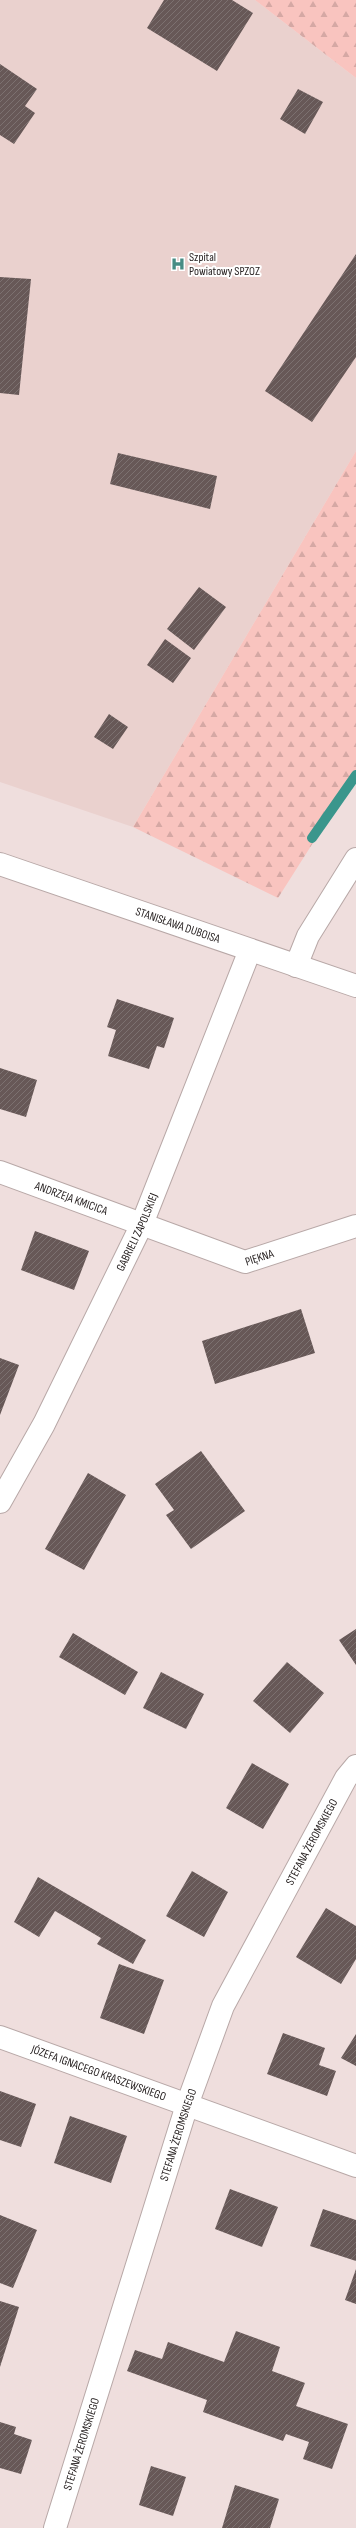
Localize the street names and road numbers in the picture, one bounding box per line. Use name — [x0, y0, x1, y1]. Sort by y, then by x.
street label: STANISŁAWA DUBOISA — [134, 904, 223, 947]
street label: ANDRZEJA KMICICA — [32, 1178, 110, 1219]
street label: GABRIELI ZAPOLSKIEJ — [113, 1191, 161, 1274]
street label: PIĘKNA — [243, 1246, 276, 1269]
street label: STEFANA ŻEROMSKIEGO — [283, 1796, 341, 1888]
street label: JÓZEFA IGNACEGO KRASZEWSKIEGO — [28, 2042, 168, 2105]
street label: STEFANA ŻEROMSKIEGO — [157, 2087, 200, 2183]
street label: STEFANA ŻEROMSKIEGO — [60, 2396, 103, 2492]

